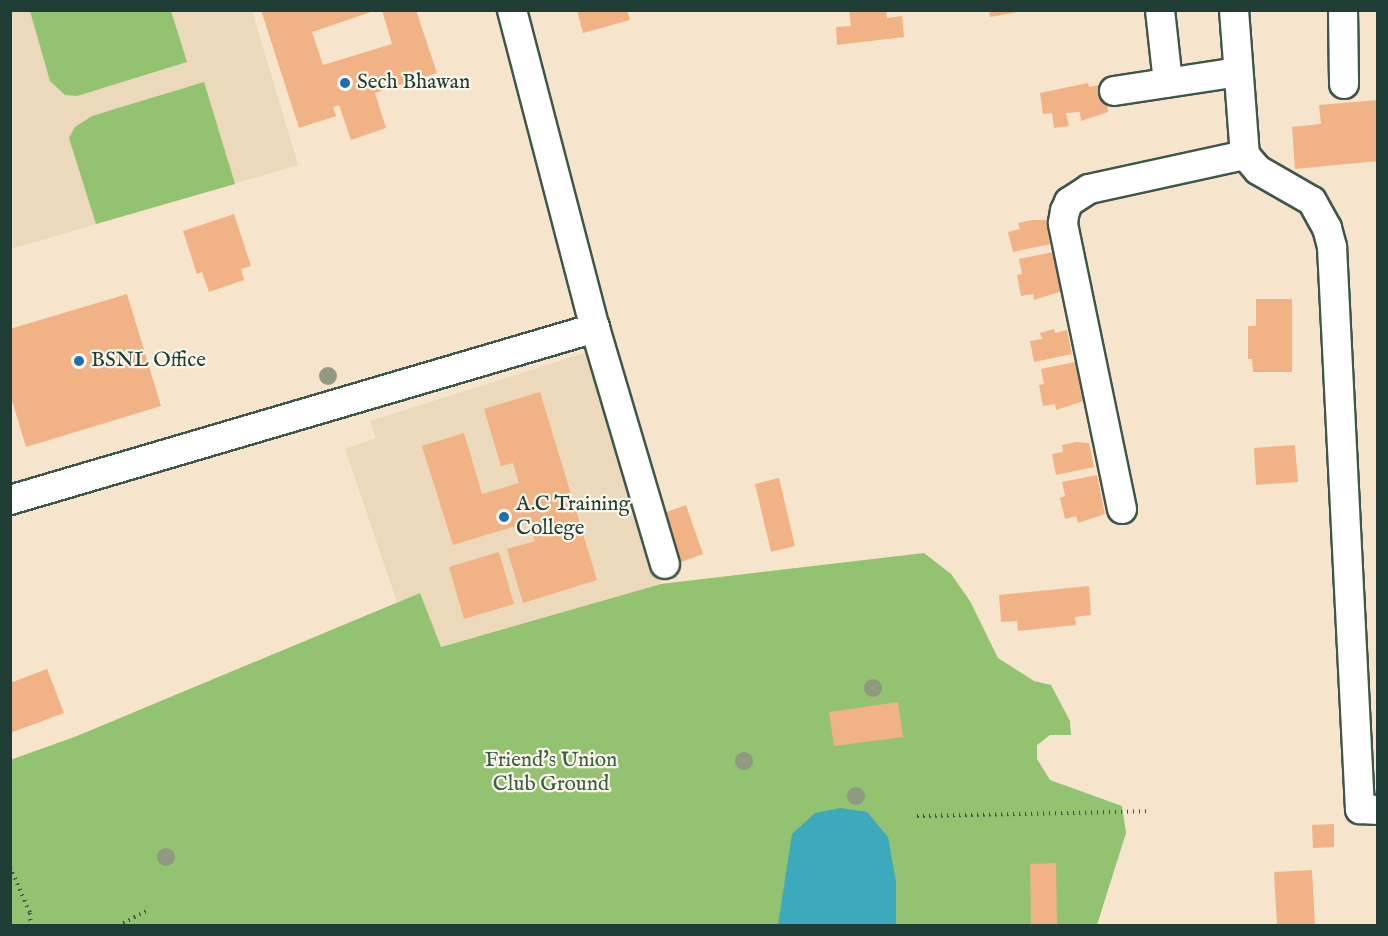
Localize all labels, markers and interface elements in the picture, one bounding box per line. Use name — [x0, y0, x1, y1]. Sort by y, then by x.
place label: Sech Bhawan — [357, 70, 470, 96]
marker: Sech Bhawan — [338, 76, 352, 90]
place label: BSNL Office — [91, 348, 206, 374]
marker: BSNL Office — [72, 354, 86, 368]
place label: A.C Training College — [516, 492, 630, 542]
marker: A.C Training College — [497, 510, 511, 524]
park label: Friend's Union Club Ground — [485, 748, 617, 798]

